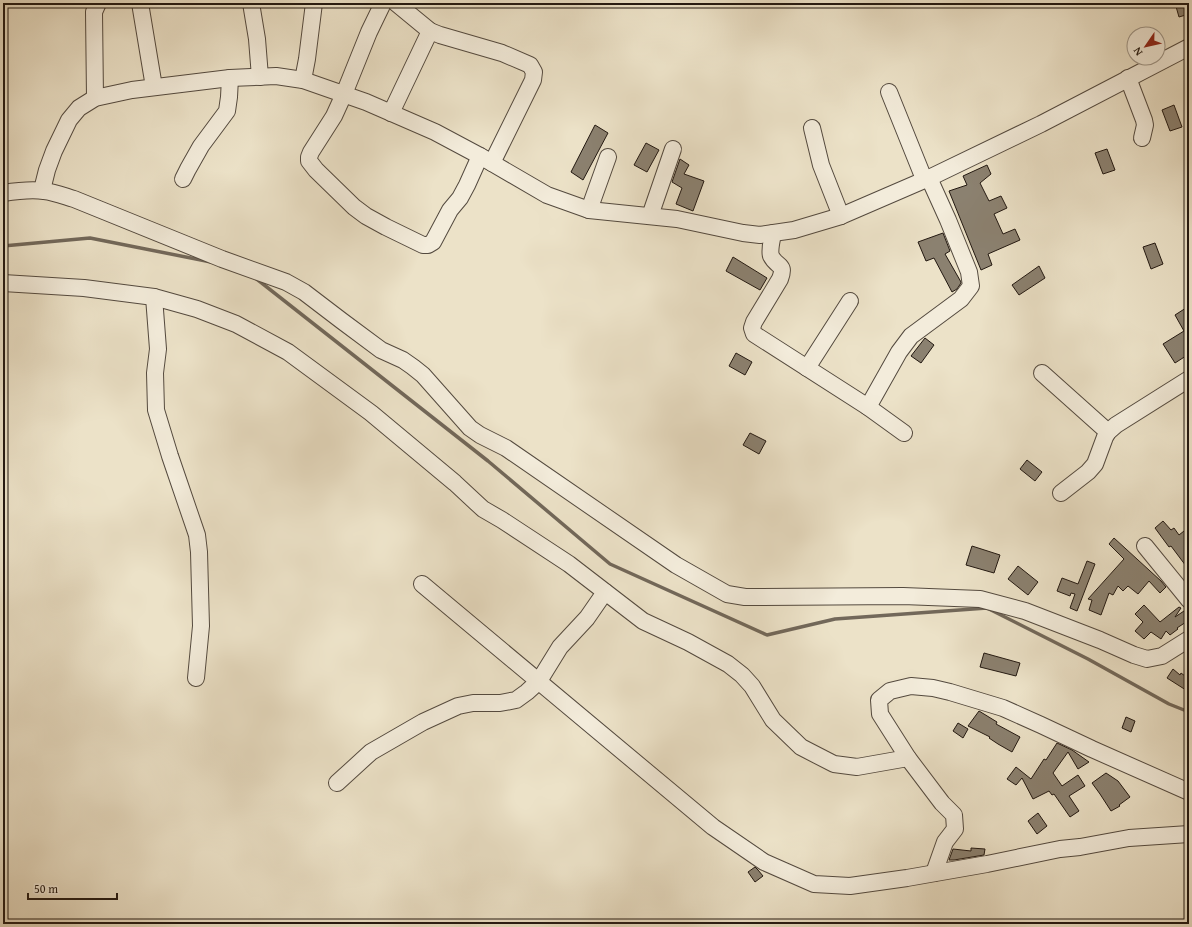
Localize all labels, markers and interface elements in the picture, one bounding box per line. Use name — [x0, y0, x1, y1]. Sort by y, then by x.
north arrow — [1126, 26, 1166, 66]
text: N — [1129, 44, 1146, 59]
scale bar — [28, 875, 117, 901]
text: 50 m — [34, 880, 58, 897]

